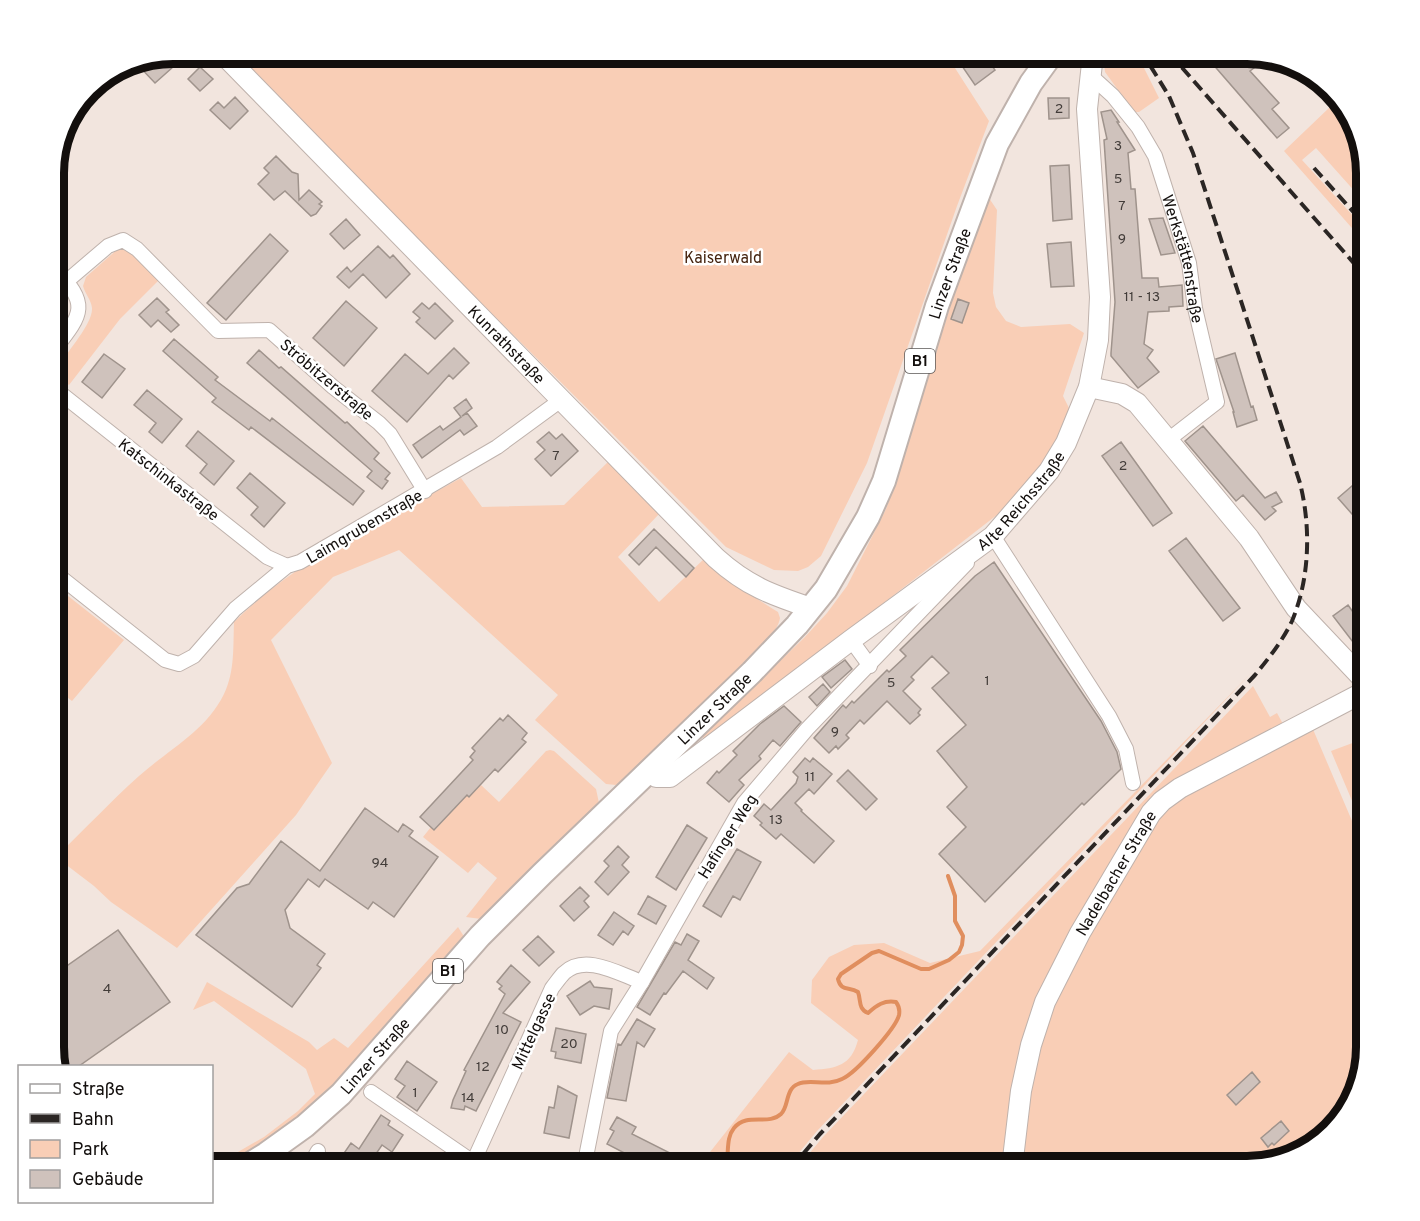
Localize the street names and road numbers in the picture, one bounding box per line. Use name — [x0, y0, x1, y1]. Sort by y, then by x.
street label: Werkstättenstraße — [1156, 192, 1206, 325]
street label: Linzer Straße — [926, 226, 977, 322]
street label: Kunrathstraße — [463, 302, 548, 389]
street label: Ströbitzerstraße — [275, 336, 377, 426]
road number: B1 — [905, 349, 935, 373]
street label: Katschinkastraße — [113, 435, 222, 526]
street label: Alte Reichsstraße — [974, 448, 1070, 556]
street label: Laimgrubenstraße — [303, 486, 427, 569]
street label: Linzer Straße — [674, 669, 757, 750]
street label: Hafinger Weg — [695, 791, 763, 883]
street label: Nadelbacher Straße — [1073, 808, 1162, 940]
road number: B1 — [433, 959, 463, 983]
street label: Mittelgasse — [508, 990, 561, 1073]
street label: Linzer Straße — [337, 1015, 415, 1099]

